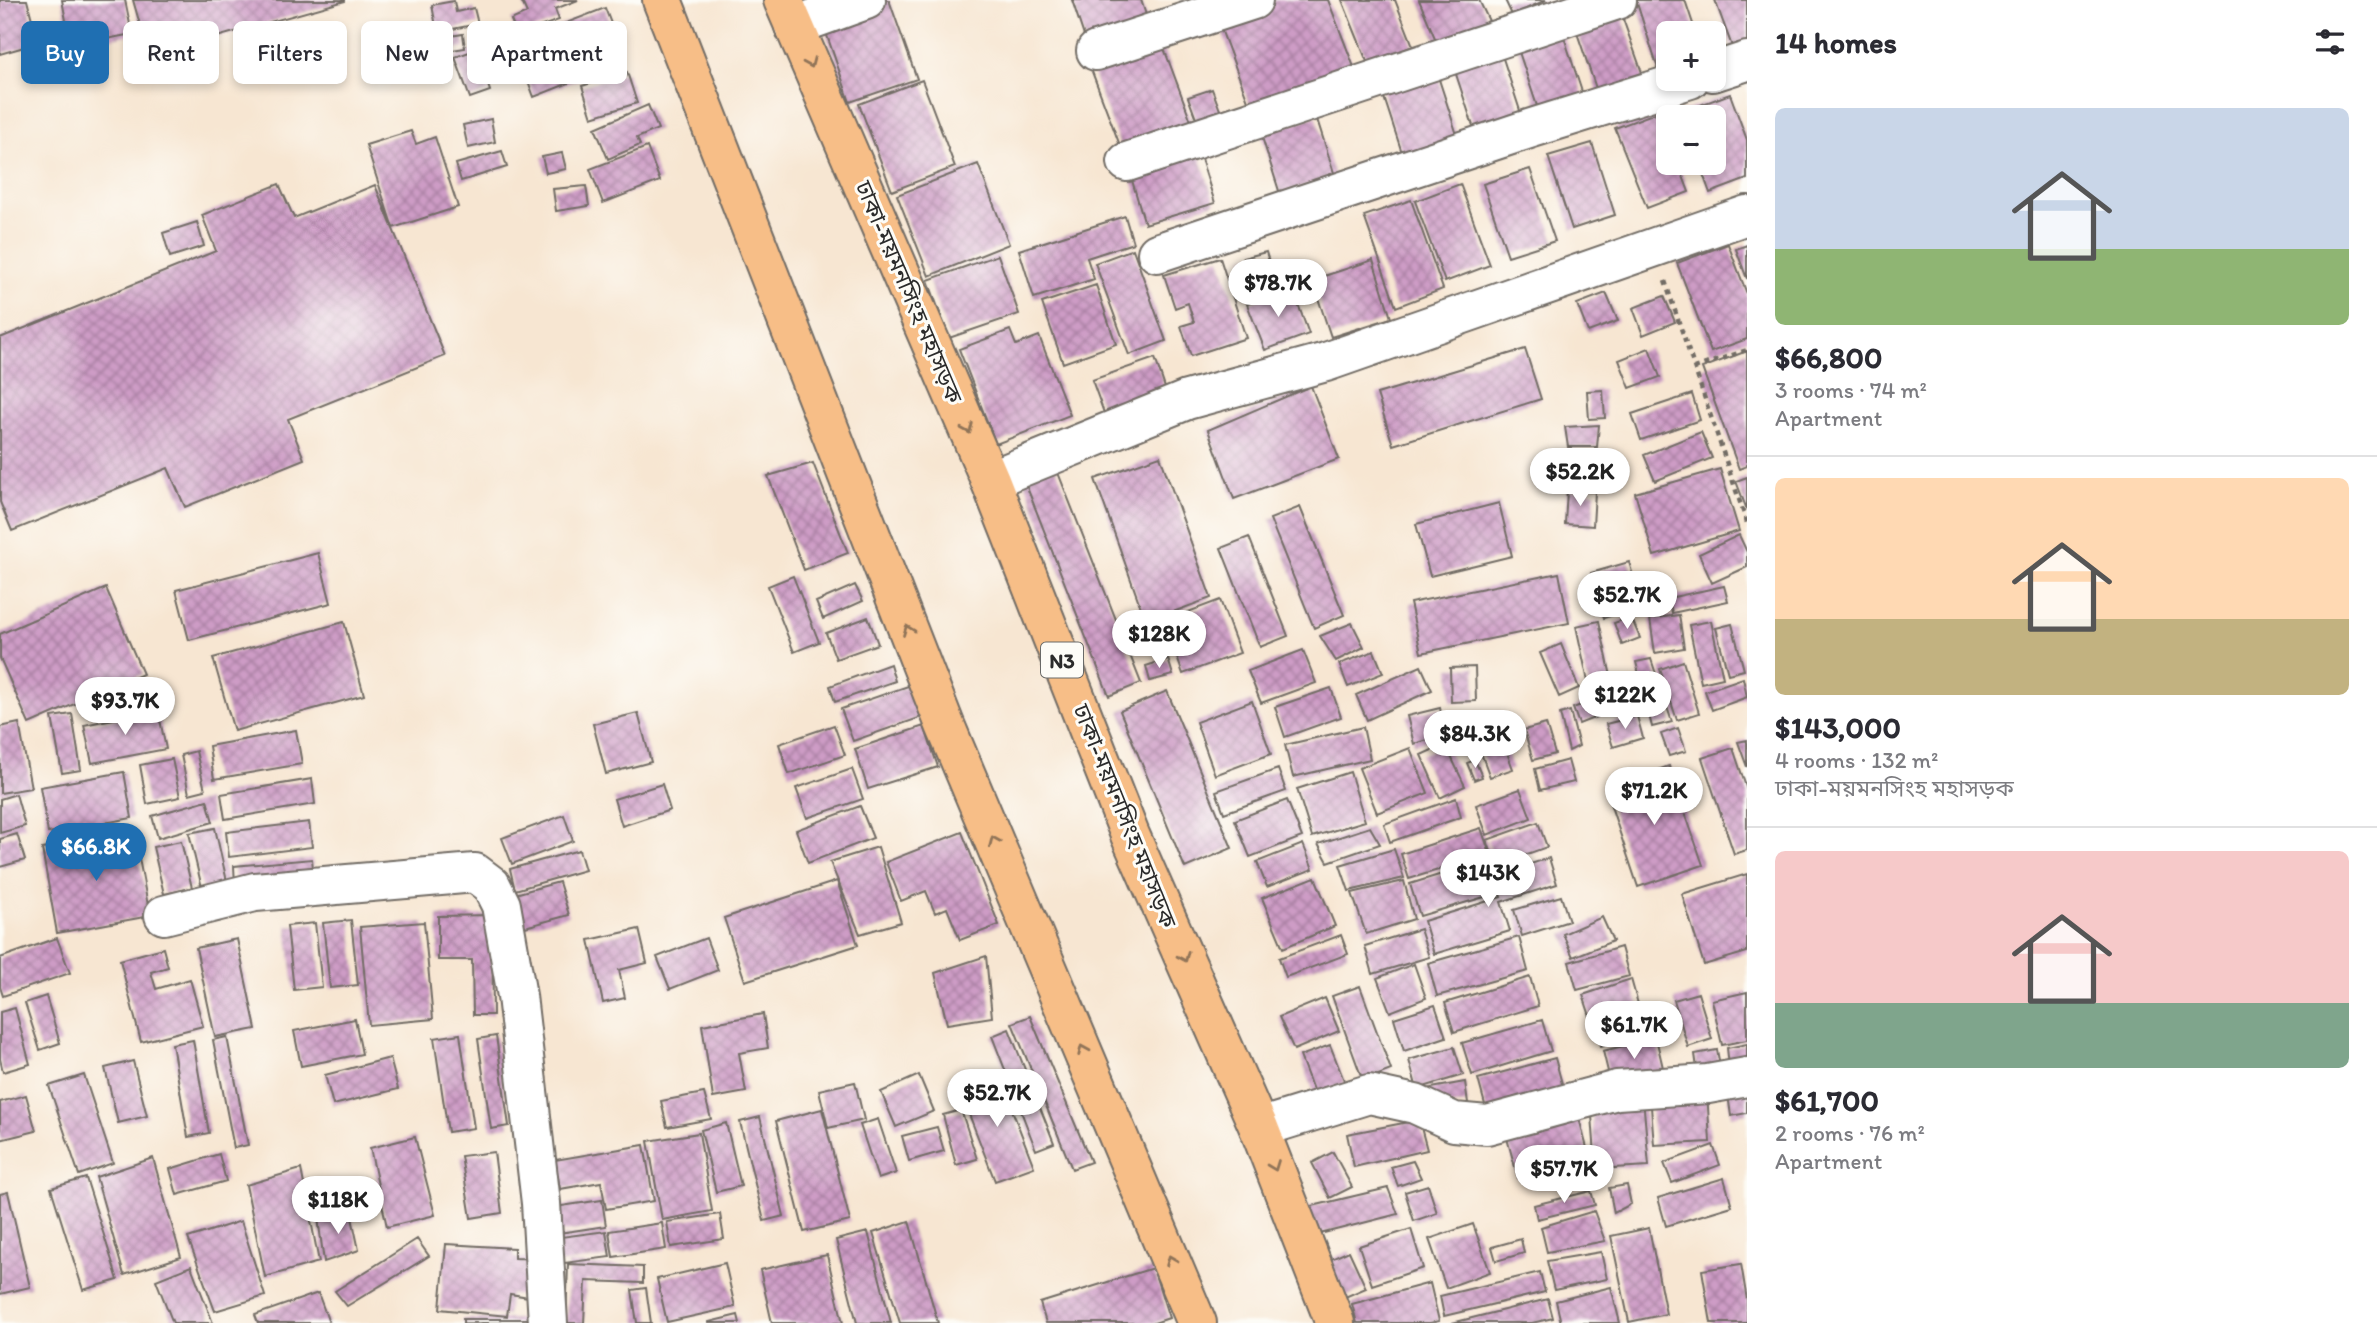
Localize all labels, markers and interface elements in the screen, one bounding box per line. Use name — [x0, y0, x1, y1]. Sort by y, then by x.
chip: Buy — [21, 21, 109, 84]
chip: Rent — [123, 21, 219, 84]
chip: Filters — [233, 21, 347, 84]
chip: New — [361, 21, 453, 84]
chip: Apartment — [467, 21, 627, 84]
map controls — [1656, 21, 1726, 175]
button: + — [1656, 21, 1726, 91]
icon: filters — [2311, 23, 2349, 61]
text: 14 homes — [1775, 24, 1897, 61]
one-way arrow — [802, 55, 816, 68]
button: − — [1656, 105, 1726, 175]
icon: home — [1999, 153, 2125, 279]
street label: ঢাকা-ময়মনসিংহ মহাসড়ক — [849, 176, 969, 408]
pin: $78.7K — [1221, 260, 1335, 319]
text: $78.7K — [1244, 268, 1312, 296]
text: $66,800 — [1775, 339, 1882, 376]
text: 3 rooms · 74 m² — [1775, 376, 1927, 404]
text: Apartment — [1775, 404, 1882, 432]
one-way arrow — [960, 422, 974, 434]
pin: $52.2K — [1523, 448, 1637, 508]
text: $52.2K — [1546, 457, 1614, 485]
icon: home — [1999, 524, 2125, 650]
pin: $52.7K — [1570, 572, 1684, 631]
text: $52.7K — [1593, 580, 1661, 608]
pin: $128K — [1110, 610, 1208, 670]
text: $128K — [1128, 619, 1190, 647]
one-way arrow — [903, 625, 917, 637]
road number: N3 — [1041, 642, 1083, 678]
pin: $122K — [1576, 672, 1674, 731]
pin: $93.7K — [68, 678, 182, 737]
text: $122K — [1594, 680, 1656, 708]
text: $93.7K — [91, 686, 159, 714]
street label: ঢাকা-ময়মনসিংহ মহাসড়ক — [1067, 699, 1183, 932]
text: $143,000 — [1775, 709, 1901, 746]
pin: $84.3K — [1418, 710, 1532, 770]
text: $84.3K — [1440, 719, 1510, 747]
text: 4 rooms · 132 m² — [1775, 746, 1938, 774]
pin: $71.2K — [1597, 768, 1711, 827]
text: ঢাকা-ময়মনসিংহ মহাসড়ক — [1775, 774, 2014, 802]
text: $71.2K — [1621, 776, 1687, 804]
pin: $66.8K — [39, 824, 153, 883]
text: $66.8K — [62, 832, 130, 860]
one-way arrow — [988, 835, 1002, 848]
pin: $143K — [1439, 850, 1537, 909]
text: $143K — [1456, 858, 1520, 886]
icon: home — [1999, 896, 2125, 1022]
one-way arrow — [1176, 950, 1190, 962]
pin: $61.7K — [1577, 1002, 1691, 1061]
text: $61.7K — [1601, 1010, 1667, 1038]
one-way arrow — [1077, 1045, 1091, 1058]
pin: $52.7K — [940, 1070, 1054, 1129]
text: $52.7K — [963, 1078, 1031, 1106]
text: $61,700 — [1775, 1082, 1879, 1119]
text: 2 rooms · 76 m² — [1775, 1119, 1925, 1147]
pin: $57.7K — [1507, 1146, 1621, 1205]
text: Apartment — [1775, 1147, 1882, 1175]
text: $57.7K — [1531, 1154, 1597, 1182]
one-way arrow — [1265, 1159, 1279, 1171]
pin: $118K — [289, 1176, 387, 1236]
text: $118K — [308, 1185, 368, 1213]
one-way arrow — [1166, 1255, 1180, 1267]

